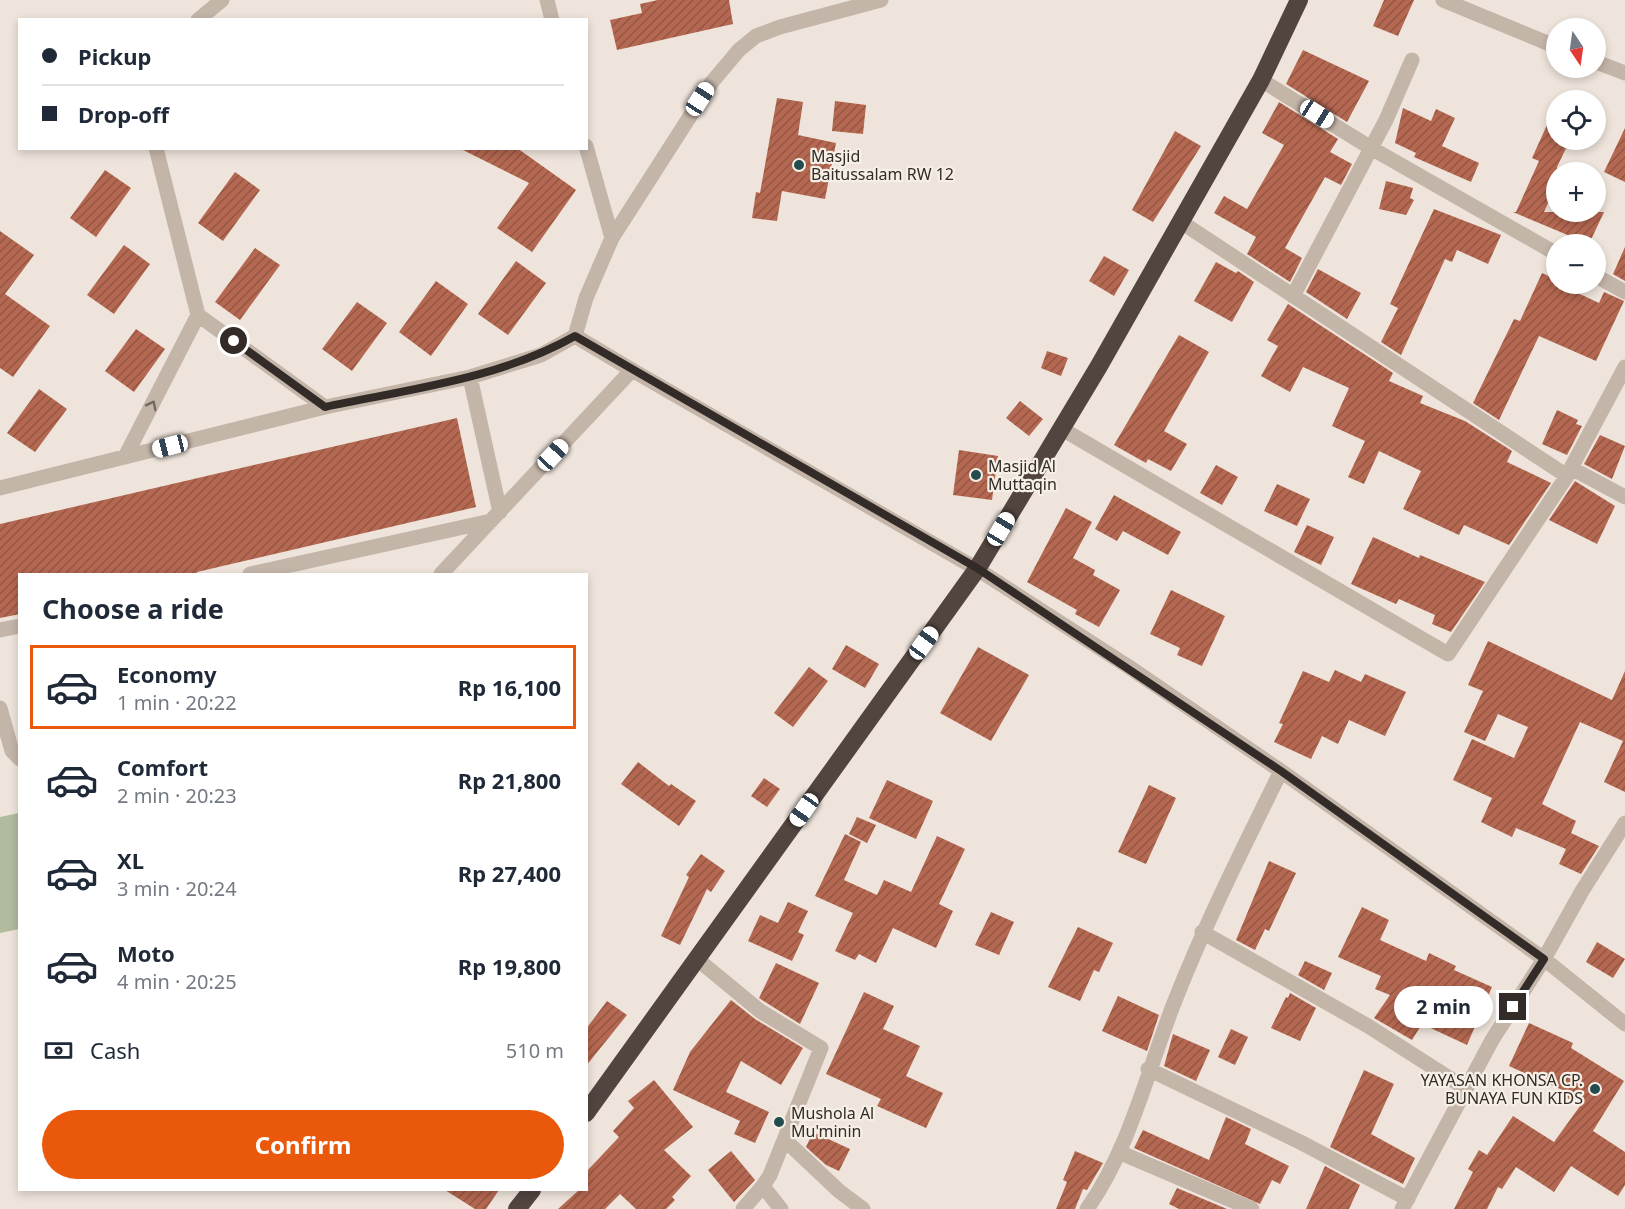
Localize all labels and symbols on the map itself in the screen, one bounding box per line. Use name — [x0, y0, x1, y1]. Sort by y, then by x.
north arrow — [1546, 18, 1606, 78]
car — [683, 79, 717, 119]
car — [1297, 97, 1337, 131]
place label: Masjid Baitussalam RW 12 — [811, 145, 954, 185]
marker: Masjid Baitussalam RW 12 — [792, 158, 806, 172]
route start — [220, 327, 247, 354]
one-way arrow — [144, 400, 156, 411]
car — [150, 433, 190, 459]
car — [534, 436, 572, 474]
place label: Masjid Al Muttaqin — [988, 455, 1057, 495]
marker: Masjid Al Muttaqin — [969, 468, 983, 482]
car — [984, 509, 1018, 549]
car — [906, 623, 942, 663]
car — [786, 790, 822, 830]
callout: 2 min — [1393, 986, 1492, 1028]
route end — [1499, 993, 1526, 1020]
place label: YAYASAN KHONSA CP. BUNAYA FUN KIDS — [1420, 1069, 1583, 1109]
marker: YAYASAN KHONSA CP. BUNAYA FUN KIDS — [1588, 1082, 1602, 1096]
place label: Mushola Al Mu'minin — [791, 1102, 874, 1142]
marker: Mushola Al Mu'minin — [772, 1115, 786, 1129]

